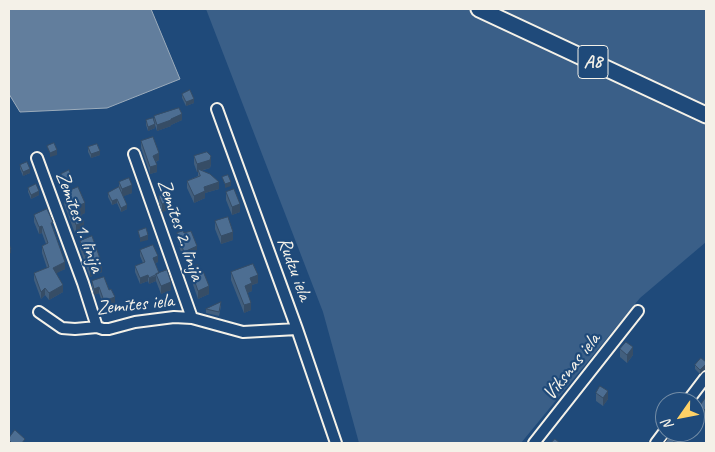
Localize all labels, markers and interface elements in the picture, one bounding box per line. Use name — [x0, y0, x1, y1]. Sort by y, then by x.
road number: A8 — [578, 46, 608, 78]
street label: Zemītes 1. līnija — [50, 168, 108, 276]
street label: Zemītes 2. līnija — [151, 176, 209, 284]
street label: Rudzu iela — [271, 234, 317, 304]
street label: Zemītes iela — [95, 289, 175, 321]
street label: Vīksnas iela — [538, 329, 606, 405]
north arrow — [655, 392, 705, 442]
text: N — [658, 417, 677, 433]

